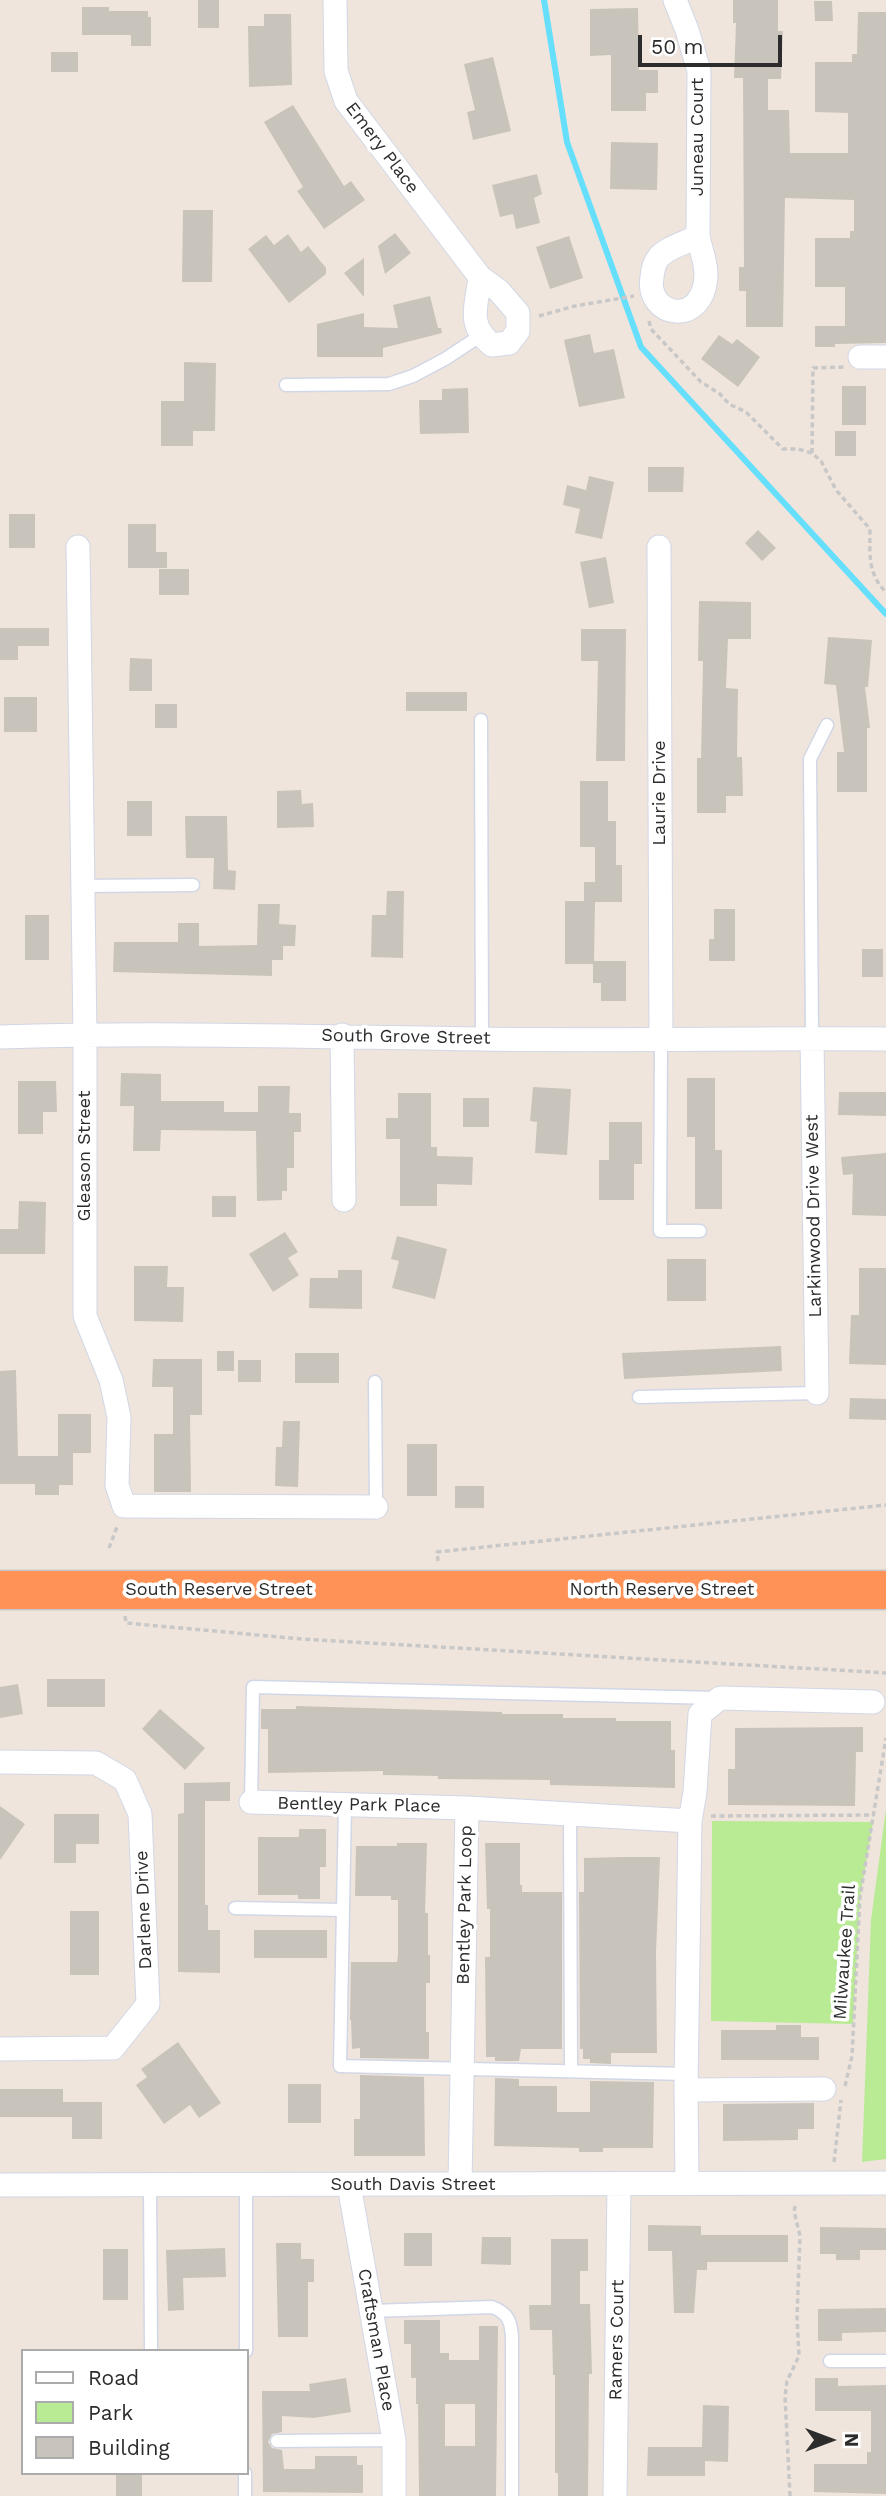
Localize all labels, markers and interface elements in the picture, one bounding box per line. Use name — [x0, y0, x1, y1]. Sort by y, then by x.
scale bar — [641, 21, 784, 65]
text: 50 m — [651, 34, 703, 59]
street label: Juneau Court — [687, 78, 709, 196]
street label: Emery Place — [341, 98, 423, 198]
street label: Laurie Drive — [649, 740, 671, 846]
street label: South Grove Street — [321, 1025, 491, 1049]
street label: Gleason Street — [74, 1091, 96, 1221]
street label: Larkinwood Drive West — [801, 1114, 827, 1318]
street label: South Reserve Street — [125, 1579, 313, 1601]
street label: North Reserve Street — [570, 1579, 754, 1601]
street label: Bentley Park Place — [277, 1793, 441, 1817]
street label: Bentley Park Loop — [453, 1825, 477, 1985]
street label: Darlene Drive — [131, 1850, 157, 1970]
street label: Milwaukee Trail — [830, 1884, 860, 2020]
street label: South Davis Street — [330, 2174, 496, 2196]
street label: Craftsman Place — [353, 2267, 399, 2413]
street label: Ramers Court — [605, 2279, 629, 2401]
legend — [21, 2349, 248, 2475]
text: Road — [88, 2365, 139, 2390]
text: Park — [88, 2400, 133, 2425]
north arrow — [795, 2405, 865, 2475]
text: N — [840, 2433, 863, 2447]
text: Building — [88, 2435, 170, 2460]

